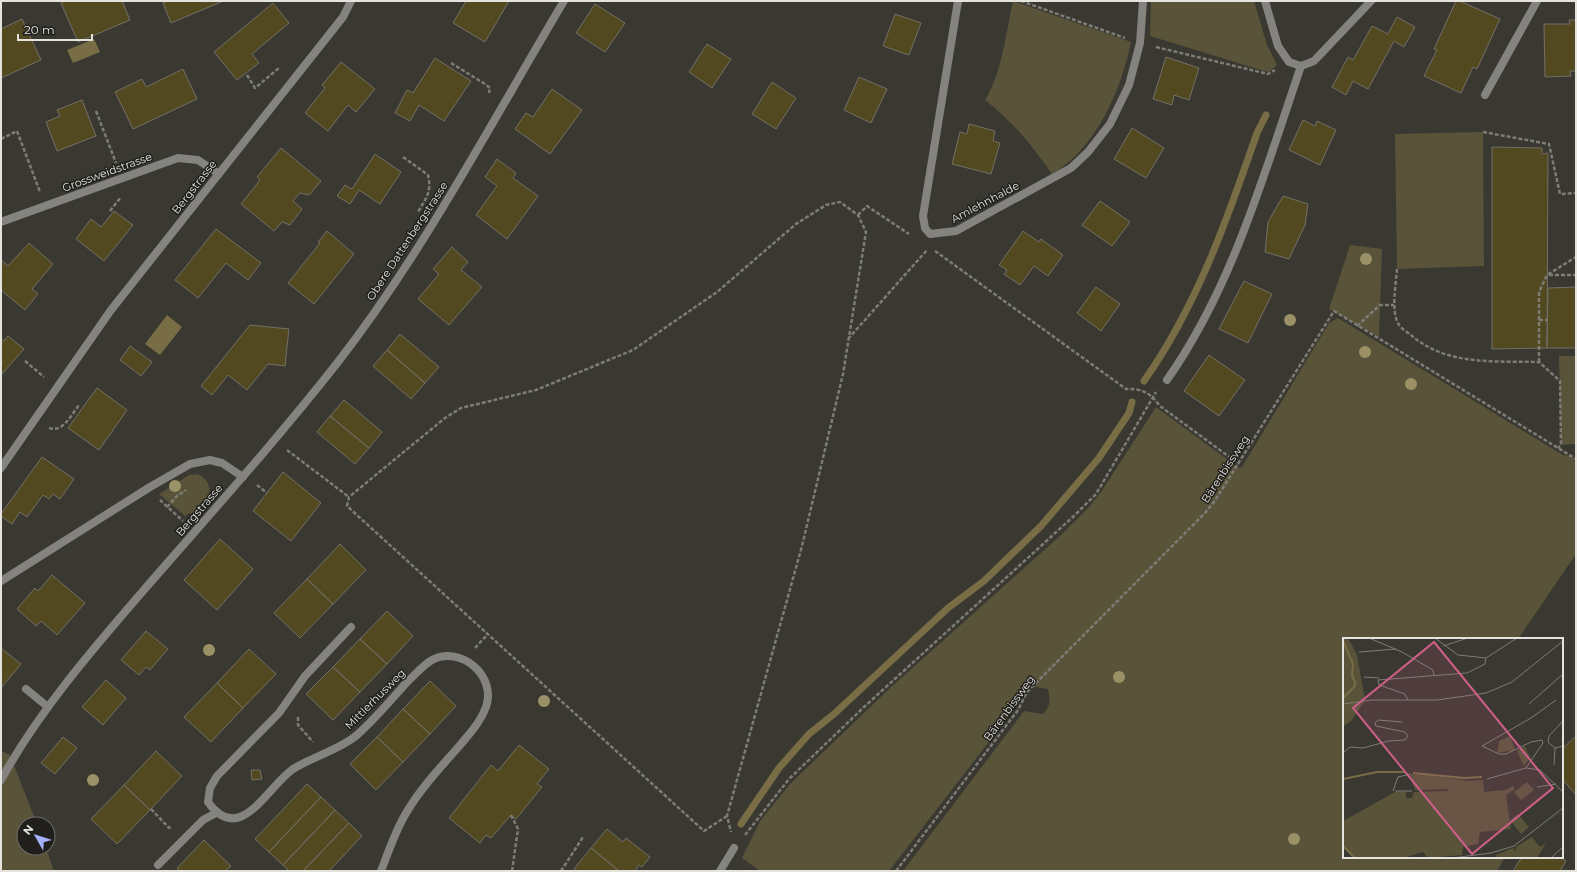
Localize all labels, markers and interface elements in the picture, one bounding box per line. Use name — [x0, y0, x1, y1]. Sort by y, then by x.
scale bar — [18, 16, 92, 42]
text: 20 m — [24, 22, 55, 37]
street label: Grossweidstrasse — [60, 149, 154, 195]
street label: Bergstrasse — [169, 157, 220, 217]
street label: Amlehnhalde — [949, 178, 1022, 226]
street label: Obere Dattenbergstrasse — [363, 179, 451, 303]
street label: Bärenbissweg — [1198, 433, 1252, 505]
street label: Bergstrasse — [173, 481, 226, 539]
inset map — [1343, 638, 1563, 858]
street label: Mittlerhusweg — [342, 666, 408, 732]
street label: Bärenbissweg — [980, 672, 1038, 744]
north arrow — [16, 816, 56, 856]
text: N — [20, 822, 36, 838]

